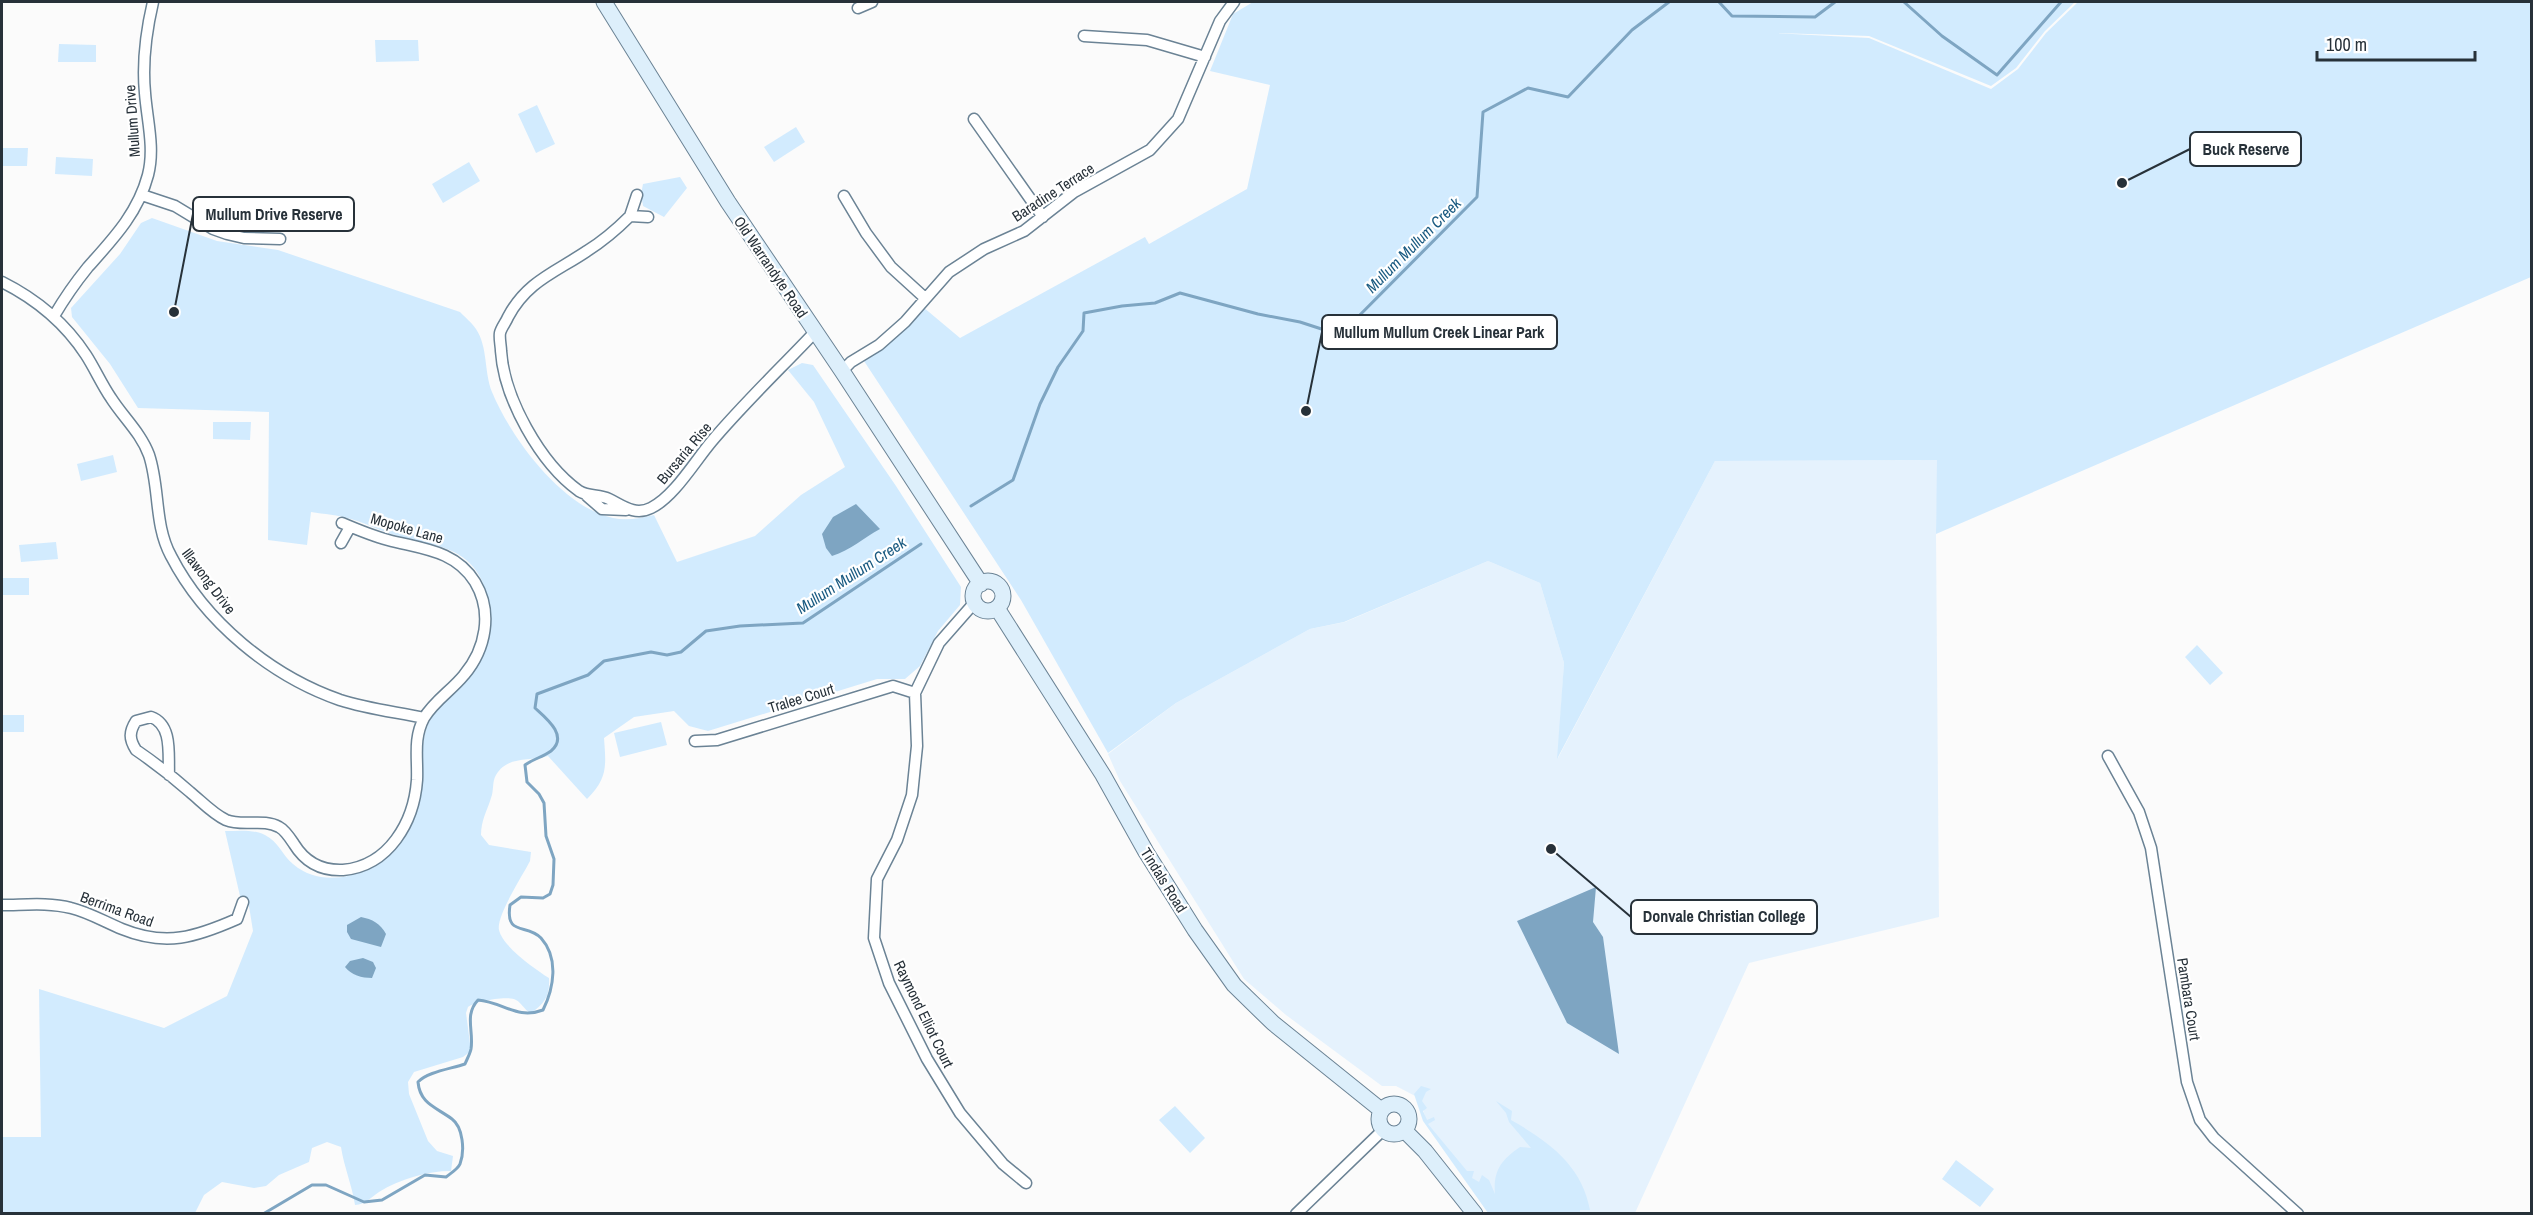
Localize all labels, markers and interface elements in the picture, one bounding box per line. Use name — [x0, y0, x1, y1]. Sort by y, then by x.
scale bar — [2317, 24, 2474, 62]
text: 100 m — [2326, 32, 2367, 57]
street label: Mullum Drive — [119, 84, 145, 158]
callout: Buck Reserve — [2190, 132, 2301, 166]
text: Buck Reserve — [2203, 138, 2289, 160]
street label: Baradine Terrace — [1008, 157, 1098, 226]
water label: Mullum Mullum Creek — [1360, 192, 1466, 298]
callout: Mullum Drive Reserve — [193, 197, 354, 231]
text: Mullum Drive Reserve — [205, 203, 343, 225]
street label: Old Warrandyte Road — [729, 212, 813, 322]
callout: Mullum Mullum Creek Linear Park — [1322, 315, 1557, 349]
text: Mullum Mullum Creek Linear Park — [1334, 321, 1545, 343]
street label: Bursaria Rise — [652, 417, 716, 489]
street label: Mopoke Lane — [368, 508, 446, 548]
water label: Mullum Mullum Creek — [792, 531, 911, 619]
street label: Illawong Drive — [177, 544, 241, 619]
street label: Tralee Court — [765, 678, 837, 718]
street label: Tindals Road — [1136, 844, 1192, 916]
street label: Berrima Road — [77, 886, 157, 932]
callout: Donvale Christian College — [1631, 900, 1817, 934]
text: Donvale Christian College — [1643, 905, 1805, 927]
street label: Pambara Court — [2172, 956, 2206, 1042]
street label: Raymond Elliot Court — [889, 957, 959, 1072]

